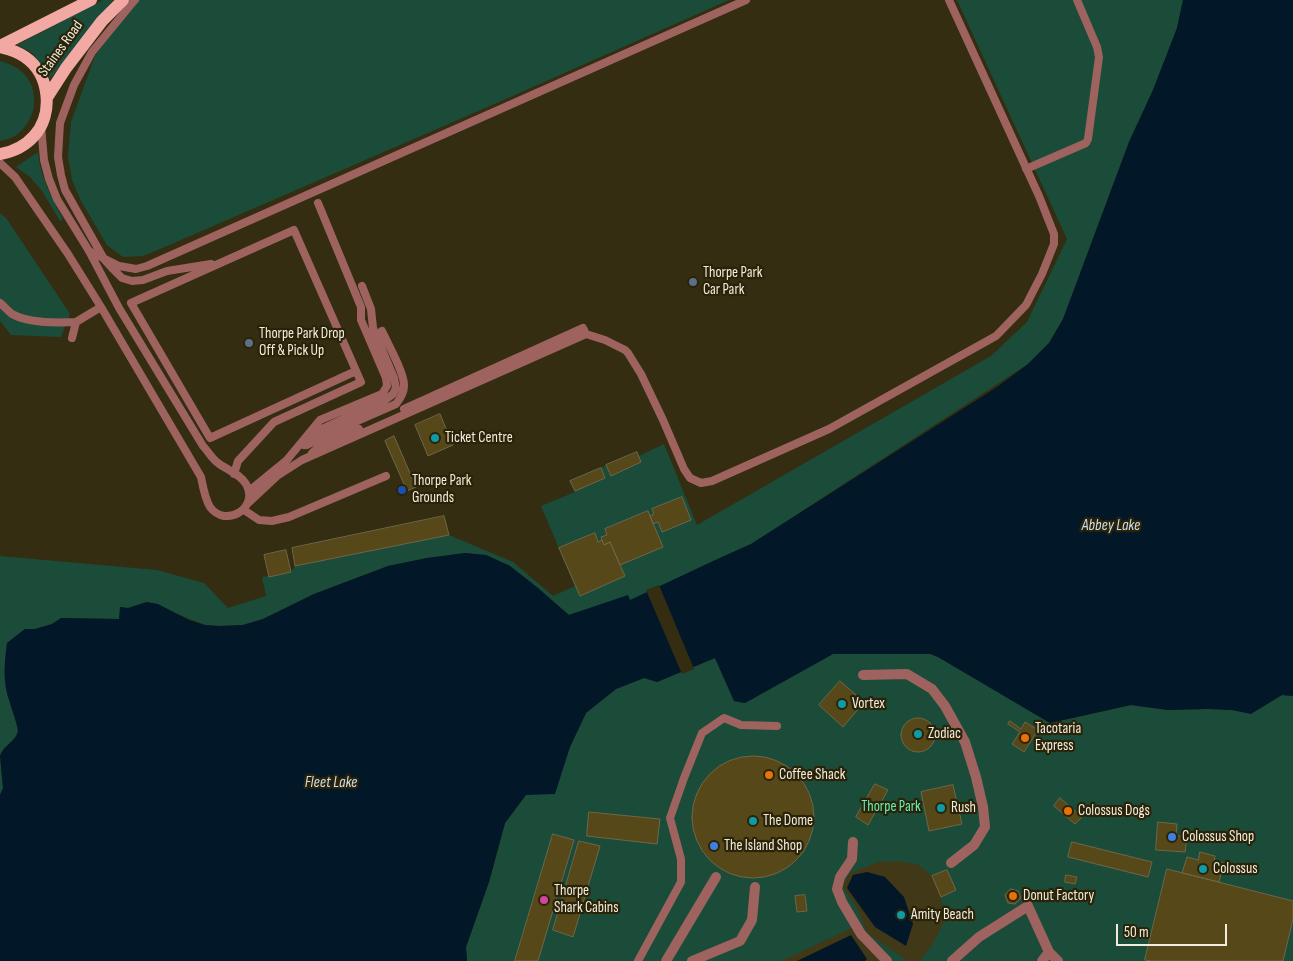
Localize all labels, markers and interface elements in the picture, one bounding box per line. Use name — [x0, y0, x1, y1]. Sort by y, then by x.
street label: Staines Road — [35, 18, 87, 80]
place label: Thorpe Park Car Park — [703, 264, 762, 299]
marker: Thorpe Park Car Park — [687, 276, 699, 288]
place label: Thorpe Park Drop Off & Pick Up — [259, 325, 345, 360]
marker: Thorpe Park Drop Off & Pick Up — [243, 337, 255, 349]
place label: Ticket Centre — [445, 429, 513, 447]
marker: Ticket Centre — [429, 432, 441, 444]
place label: Thorpe Park Grounds — [412, 472, 471, 507]
marker: Thorpe Park Grounds — [396, 484, 408, 496]
water label: Abbey Lake — [1082, 516, 1140, 536]
place label: Vortex — [852, 695, 885, 713]
marker: Vortex — [836, 698, 848, 710]
place label: Tacotaria Express — [1035, 720, 1081, 755]
place label: Zodiac — [928, 725, 961, 743]
marker: Zodiac — [912, 728, 924, 740]
marker: Tacotaria Express — [1019, 732, 1031, 744]
place label: Coffee Shack — [779, 766, 845, 784]
marker: Coffee Shack — [763, 769, 775, 781]
water label: Fleet Lake — [305, 773, 357, 793]
park label: Thorpe Park — [861, 798, 921, 816]
place label: Rush — [951, 799, 976, 817]
marker: Rush — [935, 802, 947, 814]
place label: Colossus Dogs — [1078, 802, 1150, 820]
marker: Colossus Dogs — [1062, 805, 1074, 817]
place label: The Dome — [763, 812, 813, 830]
marker: The Dome — [747, 815, 759, 827]
place label: Colossus Shop — [1182, 828, 1254, 846]
marker: Colossus Shop — [1166, 831, 1178, 843]
place label: The Island Shop — [724, 837, 802, 855]
marker: The Island Shop — [708, 840, 720, 852]
place label: Colossus — [1213, 860, 1258, 878]
marker: Colossus — [1197, 863, 1209, 875]
place label: Thorpe Shark Cabins — [554, 882, 619, 917]
place label: Donut Factory — [1023, 887, 1094, 905]
marker: Donut Factory — [1007, 890, 1019, 902]
marker: Thorpe Shark Cabins — [538, 894, 550, 906]
place label: Amity Beach — [911, 906, 974, 924]
marker: Amity Beach — [895, 909, 907, 921]
scale bar — [1118, 914, 1229, 946]
text: 50 m — [1124, 923, 1149, 942]

